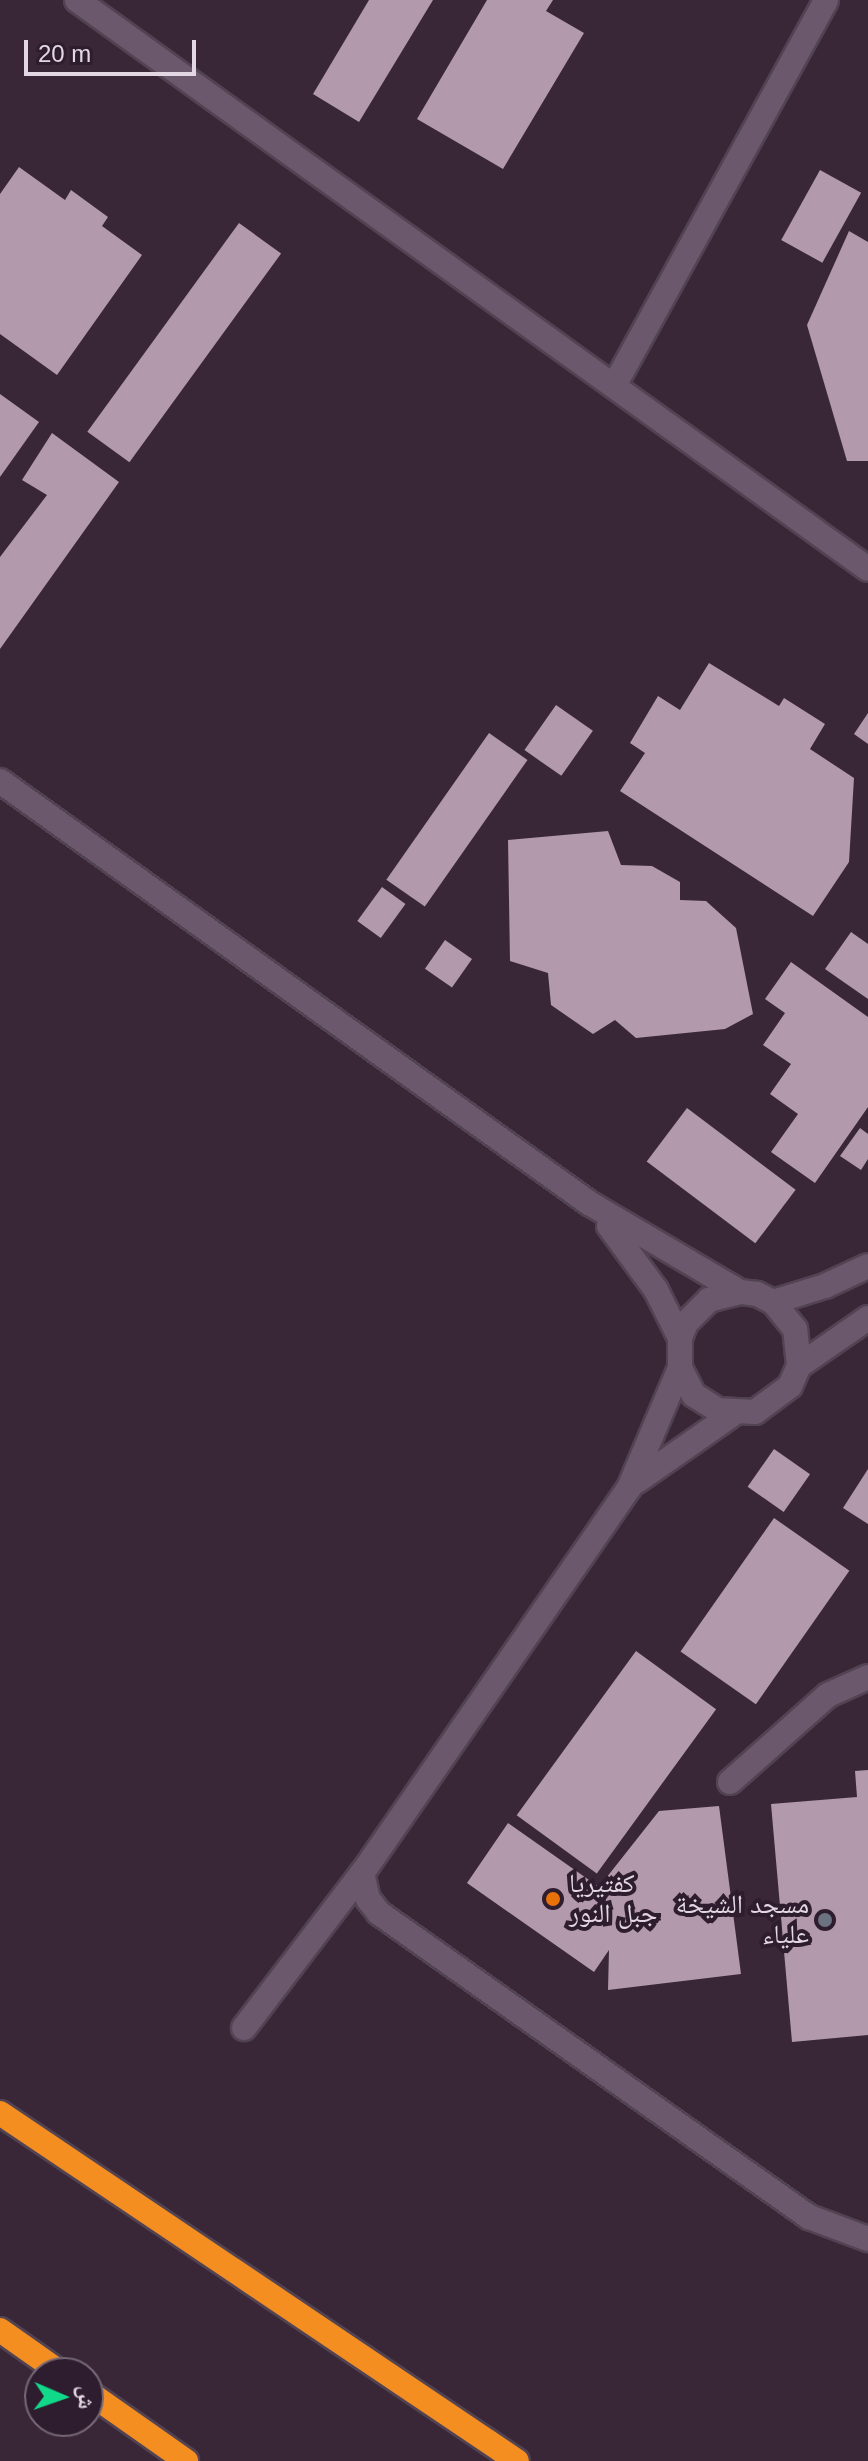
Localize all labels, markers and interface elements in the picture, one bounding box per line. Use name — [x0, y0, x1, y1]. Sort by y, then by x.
scale bar — [28, 24, 200, 74]
text: 20 m — [38, 40, 91, 67]
place label: كفتيريا جبل النور — [569, 1868, 657, 1930]
place label: مسجد الشيخة علياء — [676, 1889, 809, 1950]
marker: كفتيريا جبل النور — [544, 1890, 562, 1908]
marker: مسجد الشيخة علياء — [816, 1911, 834, 1929]
north arrow — [24, 2357, 104, 2437]
text: ش — [74, 2386, 99, 2410]

